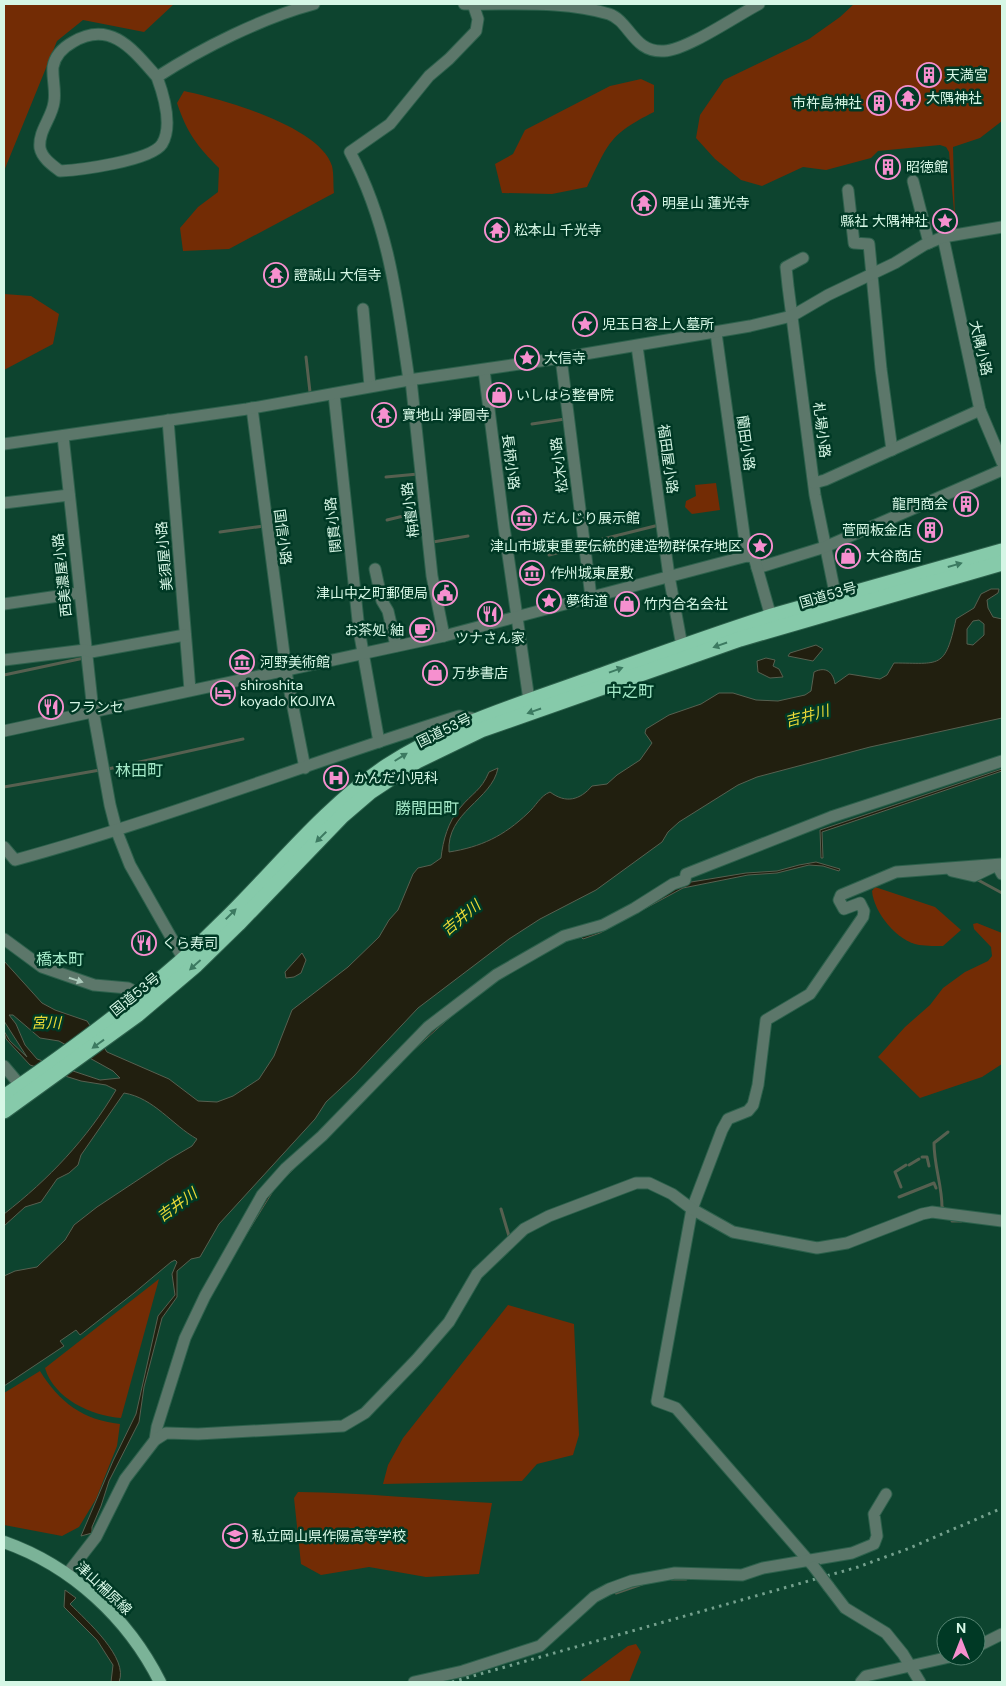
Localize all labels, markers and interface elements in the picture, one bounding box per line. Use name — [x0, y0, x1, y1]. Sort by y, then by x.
building icon: 天満宮 — [916, 62, 942, 88]
place label: 天満宮 — [946, 66, 988, 84]
temple icon: 大隅神社 — [895, 85, 921, 111]
place label: 大隅神社 — [926, 89, 982, 107]
building icon: 市杵島神社 — [866, 90, 892, 116]
place label: 市杵島神社 — [792, 94, 862, 112]
building icon: 昭徳館 — [875, 154, 901, 180]
place label: 昭徳館 — [906, 158, 948, 176]
temple icon: 明星山 蓮光寺 — [631, 190, 657, 216]
place label: 明星山 蓮光寺 — [662, 194, 750, 212]
place icon: 縣社 大隅神社 — [932, 208, 958, 234]
place label: 縣社 大隅神社 — [840, 212, 928, 230]
temple icon: 松本山 千光寺 — [484, 217, 510, 243]
place label: 松本山 千光寺 — [514, 221, 602, 239]
temple icon: 證誠山 大信寺 — [263, 262, 289, 288]
place label: 證誠山 大信寺 — [294, 266, 382, 284]
place icon: 児玉日容上人墓所 — [572, 311, 598, 337]
place label: 児玉日容上人墓所 — [602, 315, 714, 333]
street label: 大隅小路 — [966, 319, 996, 377]
place icon: 大信寺 — [514, 345, 540, 371]
place label: 大信寺 — [544, 349, 586, 367]
shop icon: いしはら整骨院 — [486, 382, 512, 408]
place label: いしはら整骨院 — [516, 386, 614, 404]
street label: 札場小路 — [810, 401, 834, 459]
temple icon: 寶地山 淨圓寺 — [371, 402, 397, 428]
place label: 寶地山 淨圓寺 — [402, 406, 490, 424]
street label: 蘭田小路 — [733, 414, 759, 472]
street label: 福田屋小路 — [654, 423, 682, 495]
street label: 長柄小路 — [499, 433, 523, 491]
street label: 松木小路 — [547, 436, 571, 494]
street label: 栴檀小路 — [398, 481, 422, 539]
building icon: 龍門商会 — [953, 491, 979, 517]
place label: 龍門商会 — [892, 495, 948, 513]
street label: 関貫小路 — [321, 496, 345, 554]
museum icon: だんじり展示館 — [511, 505, 537, 531]
street label: 国信小路 — [271, 508, 295, 566]
place label: だんじり展示館 — [542, 509, 640, 527]
building icon: 菅岡板金店 — [917, 517, 943, 543]
street label: 美須屋小路 — [152, 520, 176, 592]
place label: 菅岡板金店 — [842, 521, 912, 539]
street label: 西美濃屋小路 — [49, 532, 75, 618]
place icon: 津山市城東重要伝統的建造物群保存地区 — [747, 533, 773, 559]
place label: 津山市城東重要伝統的建造物群保存地区 — [490, 537, 742, 555]
shop icon: 大谷商店 — [835, 543, 861, 569]
place label: 大谷商店 — [866, 547, 922, 565]
museum icon: 作州城東屋敷 — [519, 560, 545, 586]
one-way arrow — [947, 560, 962, 568]
place label: 作州城東屋敷 — [550, 564, 634, 582]
street label: 国道53号 — [797, 578, 859, 612]
public building icon: 津山中之町郵便局 — [432, 580, 458, 606]
place label: 津山中之町郵便局 — [316, 584, 428, 602]
place icon: 夢街道 — [536, 588, 562, 614]
shop icon: 竹内合名会社 — [614, 591, 640, 617]
place label: 夢街道 — [566, 592, 608, 610]
place label: 竹内合名会社 — [644, 595, 728, 613]
restaurant icon: ツナさん家 — [477, 601, 503, 627]
cafe icon: お茶処 紬 — [409, 617, 435, 643]
place label: お茶処 紬 — [344, 621, 404, 639]
place label: ツナさん家 — [455, 629, 525, 647]
one-way arrow — [713, 642, 728, 650]
museum icon: 河野美術館 — [229, 649, 255, 675]
place label: 河野美術館 — [260, 653, 330, 671]
shop icon: 万歩書店 — [422, 660, 448, 686]
place label: 万歩書店 — [452, 664, 508, 682]
one-way arrow — [609, 666, 624, 674]
place label: shiroshita koyado KOJIYA — [240, 676, 335, 710]
hotel icon: shiroshita koyado KOJIYA — [210, 680, 236, 706]
district label: 中之町 — [606, 681, 654, 702]
restaurant icon: フランセ — [38, 694, 64, 720]
place label: フランセ — [68, 698, 124, 716]
water label: 吉井川 — [783, 700, 833, 731]
one-way arrow — [526, 707, 541, 715]
street label: 国道53号 — [414, 709, 474, 751]
one-way arrow — [395, 753, 408, 762]
district label: 林田町 — [115, 760, 163, 781]
hospital icon: かんだ小児科 — [323, 765, 349, 791]
place label: かんだ小児科 — [354, 769, 438, 787]
district label: 勝間田町 — [395, 798, 459, 819]
one-way arrow — [315, 831, 327, 843]
water label: 吉井川 — [437, 895, 486, 940]
one-way arrow — [225, 908, 237, 920]
restaurant icon: くら寿司 — [131, 930, 157, 956]
place label: くら寿司 — [162, 934, 218, 952]
district label: 橋本町 — [36, 949, 84, 970]
one-way arrow — [190, 959, 202, 971]
street label: 国道53号 — [106, 968, 164, 1020]
one-way arrow — [69, 976, 84, 984]
water label: 宮川 — [31, 1013, 63, 1033]
one-way arrow — [91, 1039, 105, 1049]
water label: 吉井川 — [153, 1183, 203, 1226]
school or university icon: 私立岡山県作陽高等学校 — [222, 1523, 248, 1549]
place label: 私立岡山県作陽高等学校 — [252, 1527, 406, 1545]
street label: 津山柵原線 — [72, 1558, 136, 1618]
north arrow — [936, 1616, 986, 1666]
text: N — [956, 1619, 966, 1637]

